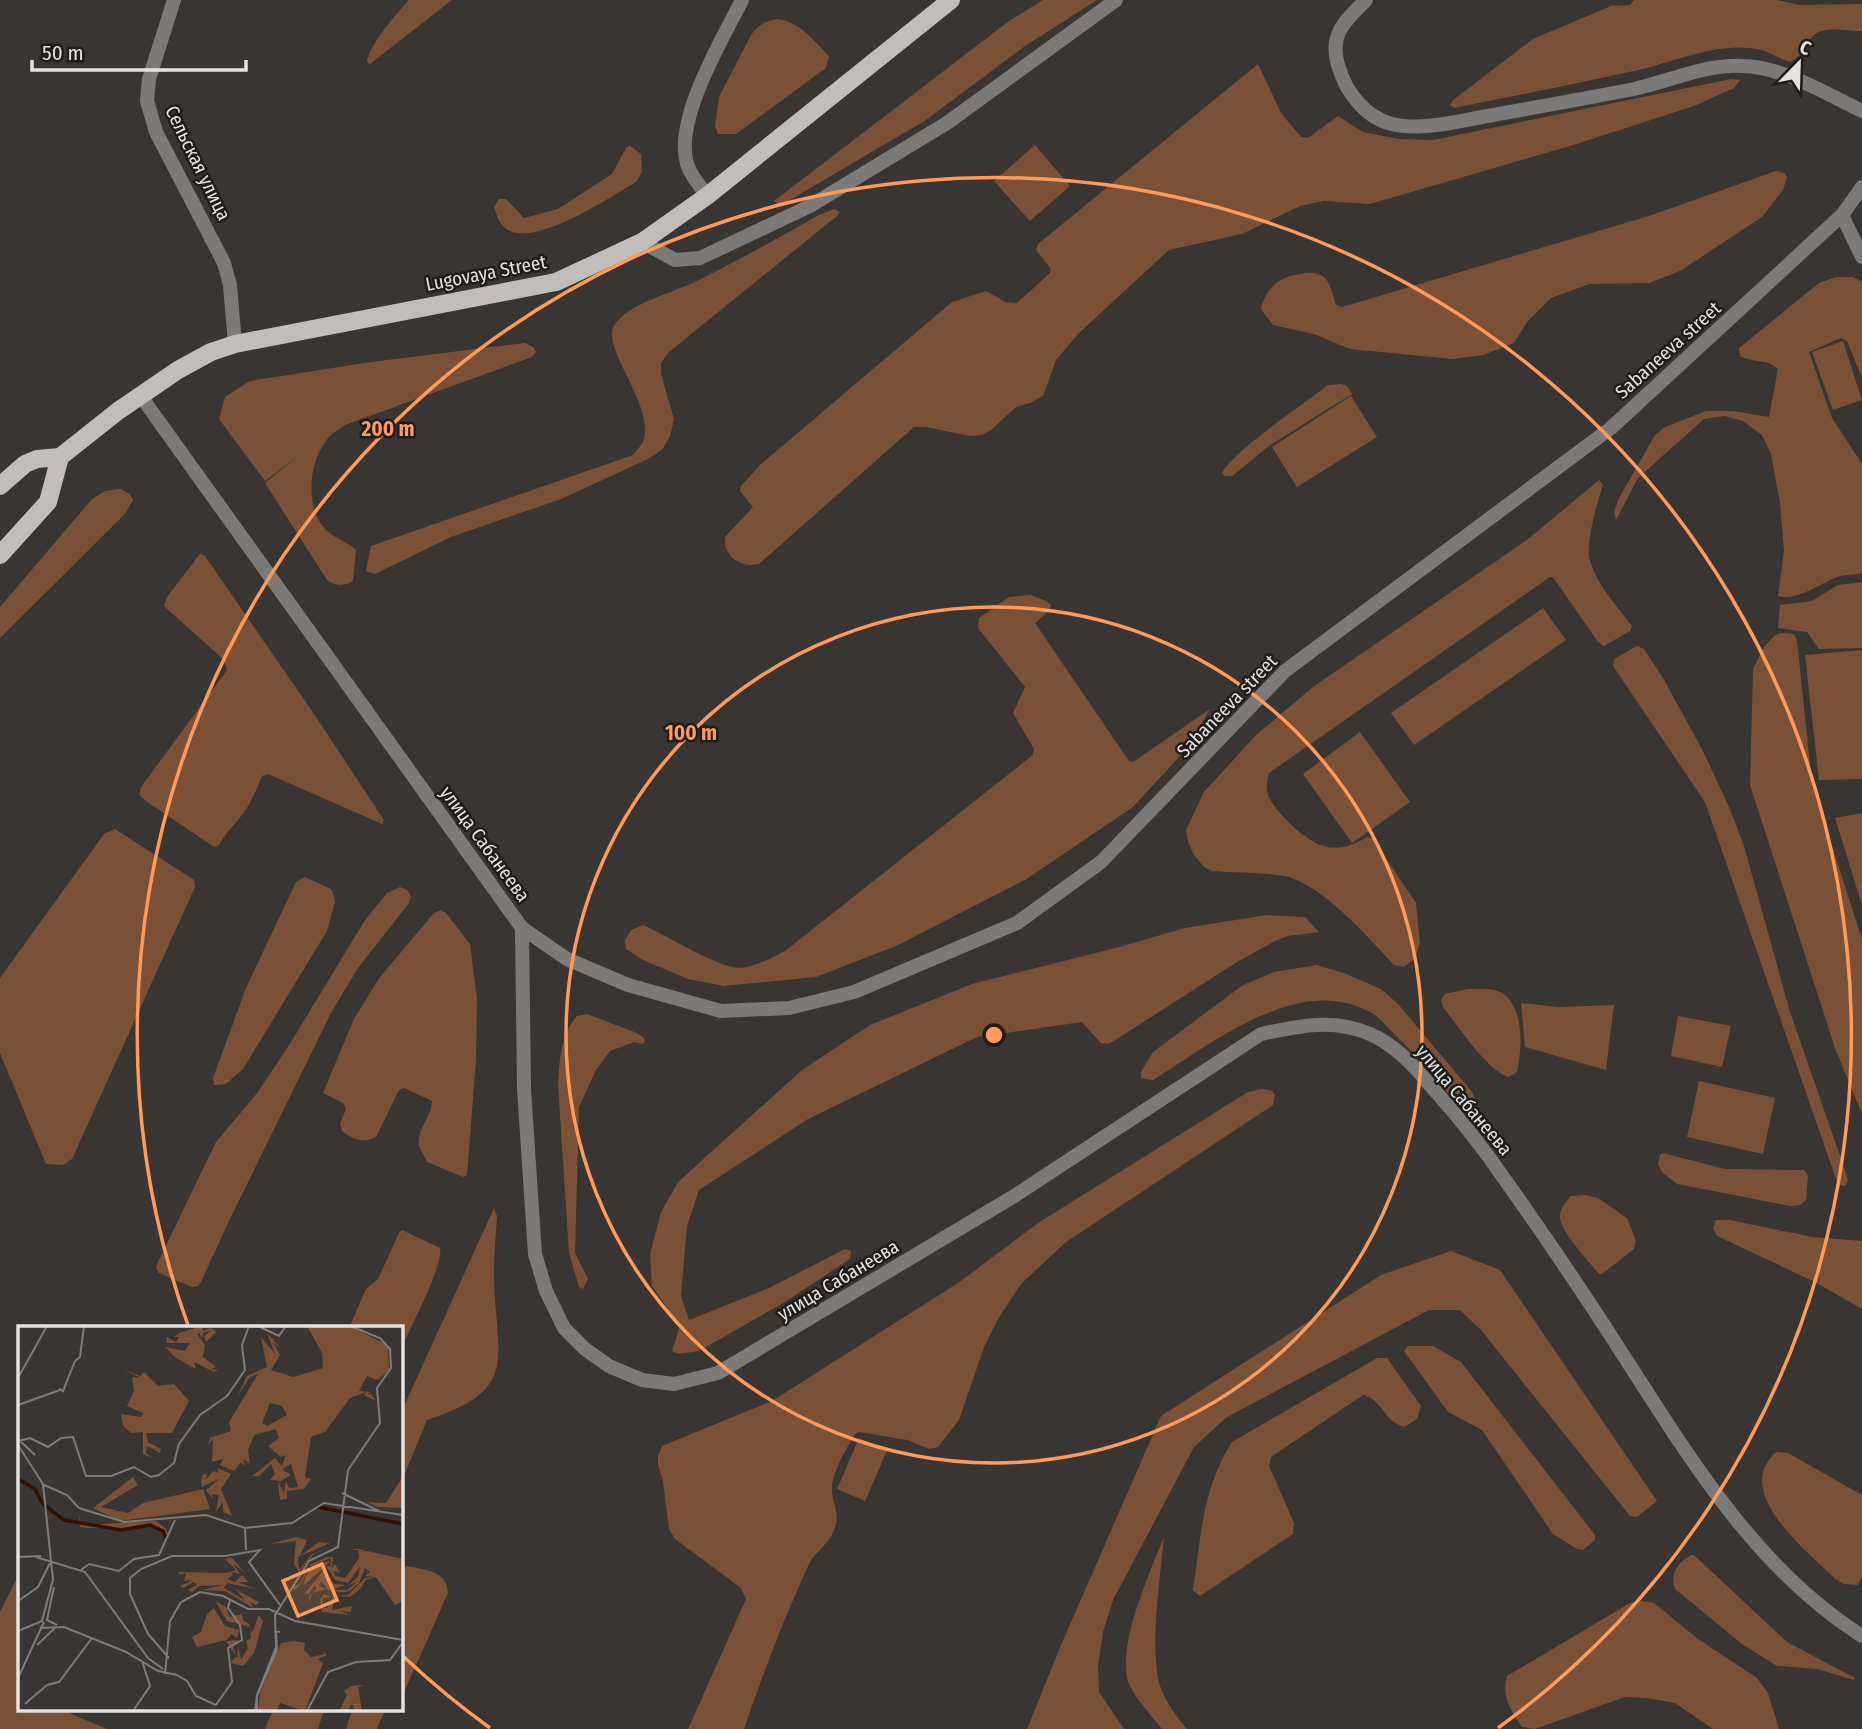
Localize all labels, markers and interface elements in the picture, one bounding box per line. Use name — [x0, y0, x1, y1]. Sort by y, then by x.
scale bar — [32, 28, 245, 72]
north arrow — [1764, 28, 1834, 98]
text: С — [1796, 35, 1815, 60]
text: 50 m — [42, 40, 84, 66]
street label: Сельская улица — [160, 102, 236, 224]
street label: Lugovaya Street — [424, 250, 549, 296]
street label: Sabaneeva street — [1610, 296, 1726, 403]
text: 200 m — [360, 416, 415, 442]
street label: Sabaneeva street — [1172, 649, 1282, 762]
text: 100 m — [665, 720, 717, 746]
street label: улица Сабанеева — [435, 782, 535, 906]
centre of rings — [982, 1023, 1006, 1047]
street label: улица Сабанеева — [1411, 1040, 1517, 1160]
street label: улица Сабанеева — [773, 1235, 903, 1325]
inset map — [18, 1326, 402, 1712]

